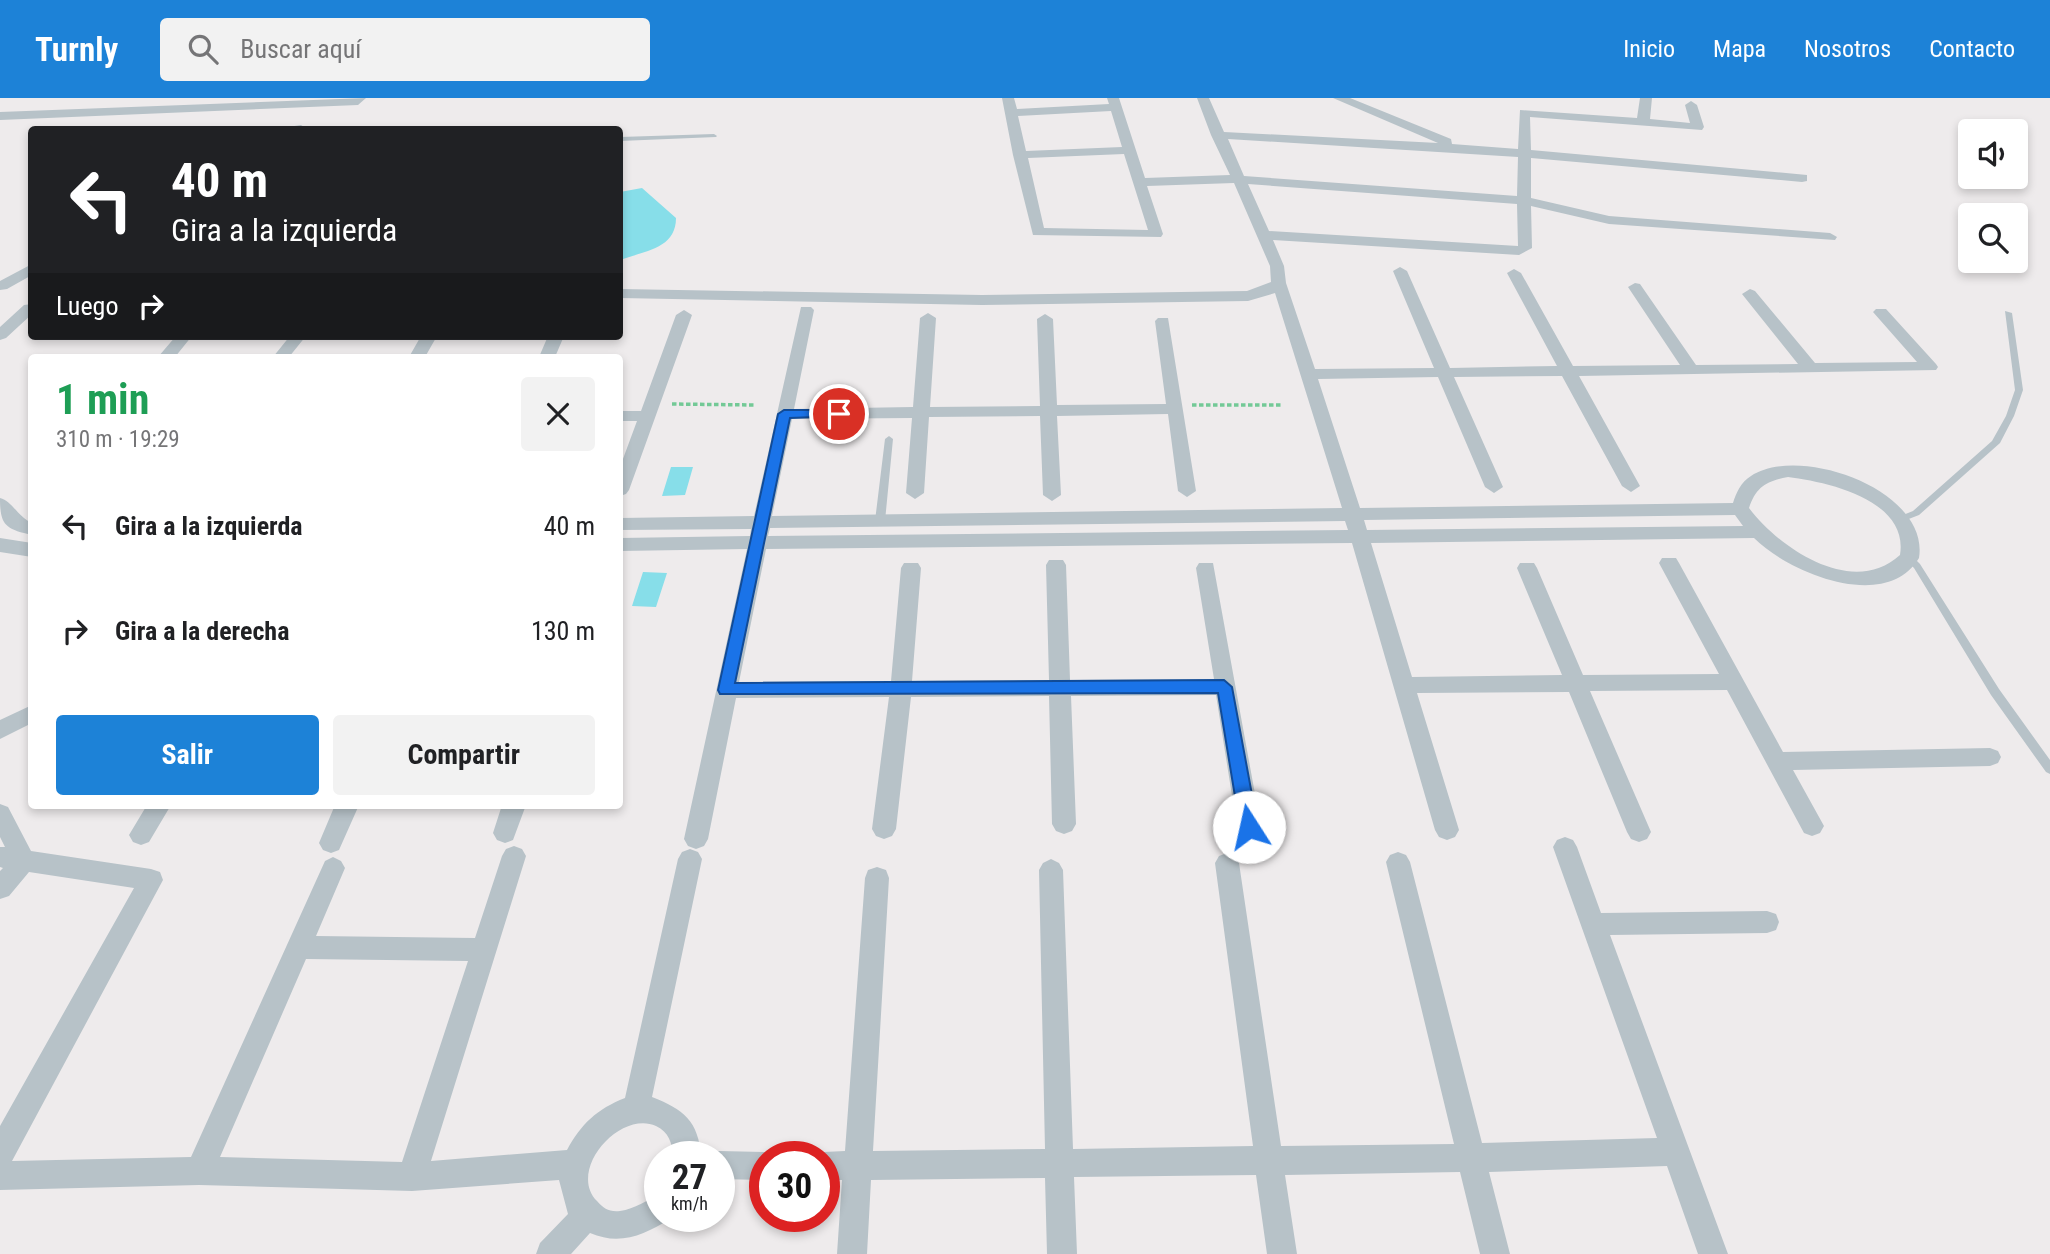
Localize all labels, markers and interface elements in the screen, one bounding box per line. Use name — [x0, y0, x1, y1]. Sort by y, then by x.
search box — [160, 18, 650, 81]
text: Turnly — [35, 30, 118, 69]
icon: search — [184, 30, 222, 68]
text: Buscar aquí — [240, 34, 361, 64]
text: Inicio — [1623, 35, 1675, 63]
text: Mapa — [1713, 35, 1766, 63]
text: Nosotros — [1804, 35, 1891, 63]
text: Contacto — [1929, 35, 2015, 63]
map controls — [1958, 119, 2028, 273]
button: sound — [1958, 119, 2028, 189]
text: 40 m — [171, 152, 268, 209]
icon: left — [56, 154, 147, 245]
button: search — [1958, 203, 2028, 273]
text: Gira a la izquierda — [171, 211, 397, 249]
icon: right — [132, 287, 170, 325]
text: Luego — [56, 291, 118, 321]
text: 1 min — [56, 375, 149, 424]
button: close — [521, 377, 595, 451]
pin — [809, 384, 869, 444]
icon: arrive — [820, 395, 858, 433]
text: 310 m · 19:29 — [56, 426, 180, 453]
icon: left — [56, 507, 94, 545]
text: Gira a la izquierda — [115, 511, 303, 541]
text: 40 m — [544, 511, 595, 541]
icon: right — [56, 612, 94, 650]
text: Gira a la derecha — [115, 616, 289, 646]
text: 130 m — [531, 616, 595, 646]
button: Salir — [56, 715, 319, 795]
button: Compartir — [333, 715, 595, 795]
position arrow — [1212, 790, 1286, 864]
speed limit sign: 30 — [749, 1141, 840, 1232]
text: 27 — [672, 1157, 707, 1198]
text: km/h — [671, 1193, 708, 1214]

